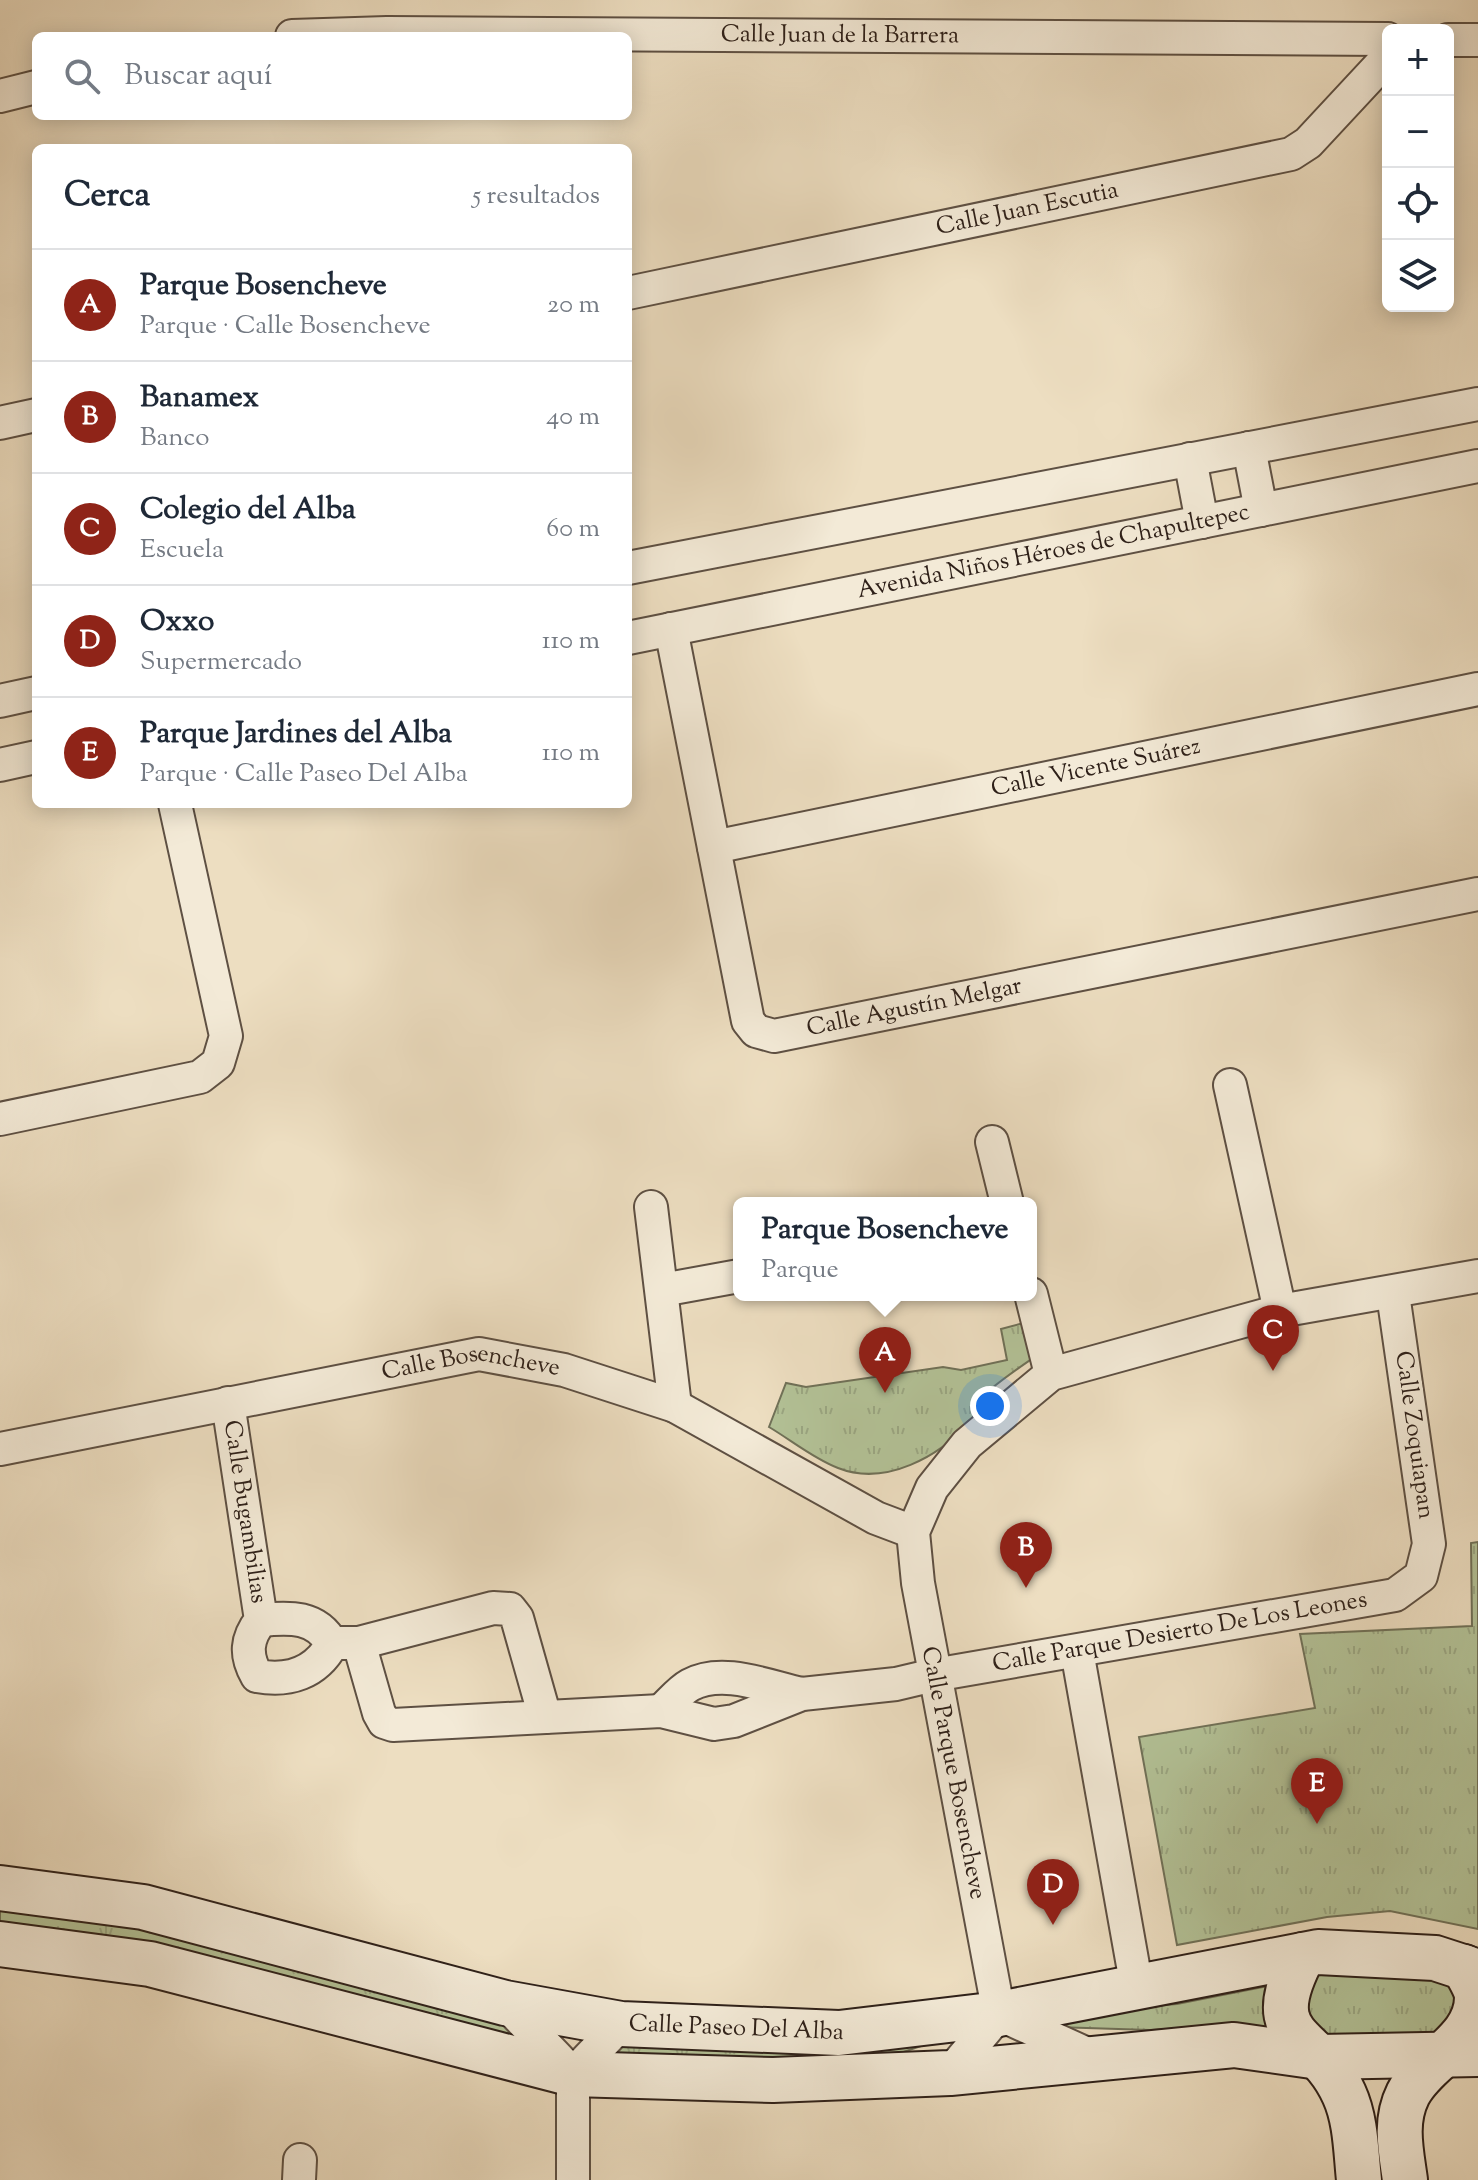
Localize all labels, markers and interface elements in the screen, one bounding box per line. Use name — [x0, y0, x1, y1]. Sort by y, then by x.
street label: Calle Juan de la Barrera — [721, 18, 959, 53]
map controls — [1382, 24, 1454, 312]
button: + — [1382, 24, 1454, 96]
search box — [32, 32, 632, 120]
icon: search — [60, 54, 104, 98]
text: Buscar aquí — [124, 55, 272, 98]
button: − — [1382, 96, 1454, 168]
button: locate — [1382, 168, 1454, 240]
text: Cerca — [64, 172, 150, 221]
street label: Calle Juan Escutia — [933, 174, 1122, 245]
text: 5 resultados — [472, 178, 600, 215]
button: layers — [1382, 240, 1454, 312]
text: Parque Bosencheve — [140, 265, 387, 308]
text: A — [79, 287, 101, 324]
text: 20 m — [547, 287, 600, 324]
text: Parque · Calle Bosencheve — [140, 308, 431, 345]
text: Banamex — [140, 377, 259, 420]
text: B — [82, 399, 98, 436]
text: 40 m — [546, 399, 600, 436]
text: Banco — [140, 420, 209, 457]
text: Colegio del Alba — [140, 489, 356, 532]
street label: Avenida Niños Héroes de Chapultepec — [854, 496, 1253, 608]
text: C — [80, 511, 100, 548]
text: 60 m — [546, 511, 600, 548]
text: Escuela — [140, 532, 224, 569]
text: Oxxo — [140, 601, 214, 644]
text: D — [80, 623, 100, 660]
text: 110 m — [542, 623, 600, 660]
text: Supermercado — [140, 644, 302, 681]
text: Parque Jardines del Alba — [140, 713, 452, 756]
street label: Calle Vicente Suárez — [988, 730, 1204, 806]
text: E — [82, 735, 98, 772]
text: 110 m — [542, 735, 600, 772]
text: Parque · Calle Paseo Del Alba — [140, 756, 468, 793]
street label: Calle Agustín Melgar — [804, 969, 1025, 1046]
popup — [733, 1197, 1037, 1301]
text: Parque Bosencheve — [762, 1209, 1008, 1252]
text: Parque — [762, 1252, 839, 1289]
pin: C — [1247, 1305, 1299, 1371]
pin: A — [859, 1327, 911, 1393]
street label: Calle Bosencheve — [379, 1337, 563, 1390]
street label: Calle Zoquiapan — [1385, 1349, 1443, 1521]
your location — [970, 1386, 1010, 1426]
street label: Calle Bugambilias — [214, 1418, 275, 1606]
pin: B — [1000, 1522, 1052, 1588]
street label: Calle Parque Desierto De Los Leones — [990, 1583, 1370, 1682]
street label: Calle Parque Bosencheve — [912, 1644, 994, 1902]
pin: E — [1291, 1758, 1343, 1824]
pin: D — [1027, 1859, 1079, 1925]
street label: Calle Paseo Del Alba — [628, 2007, 844, 2050]

